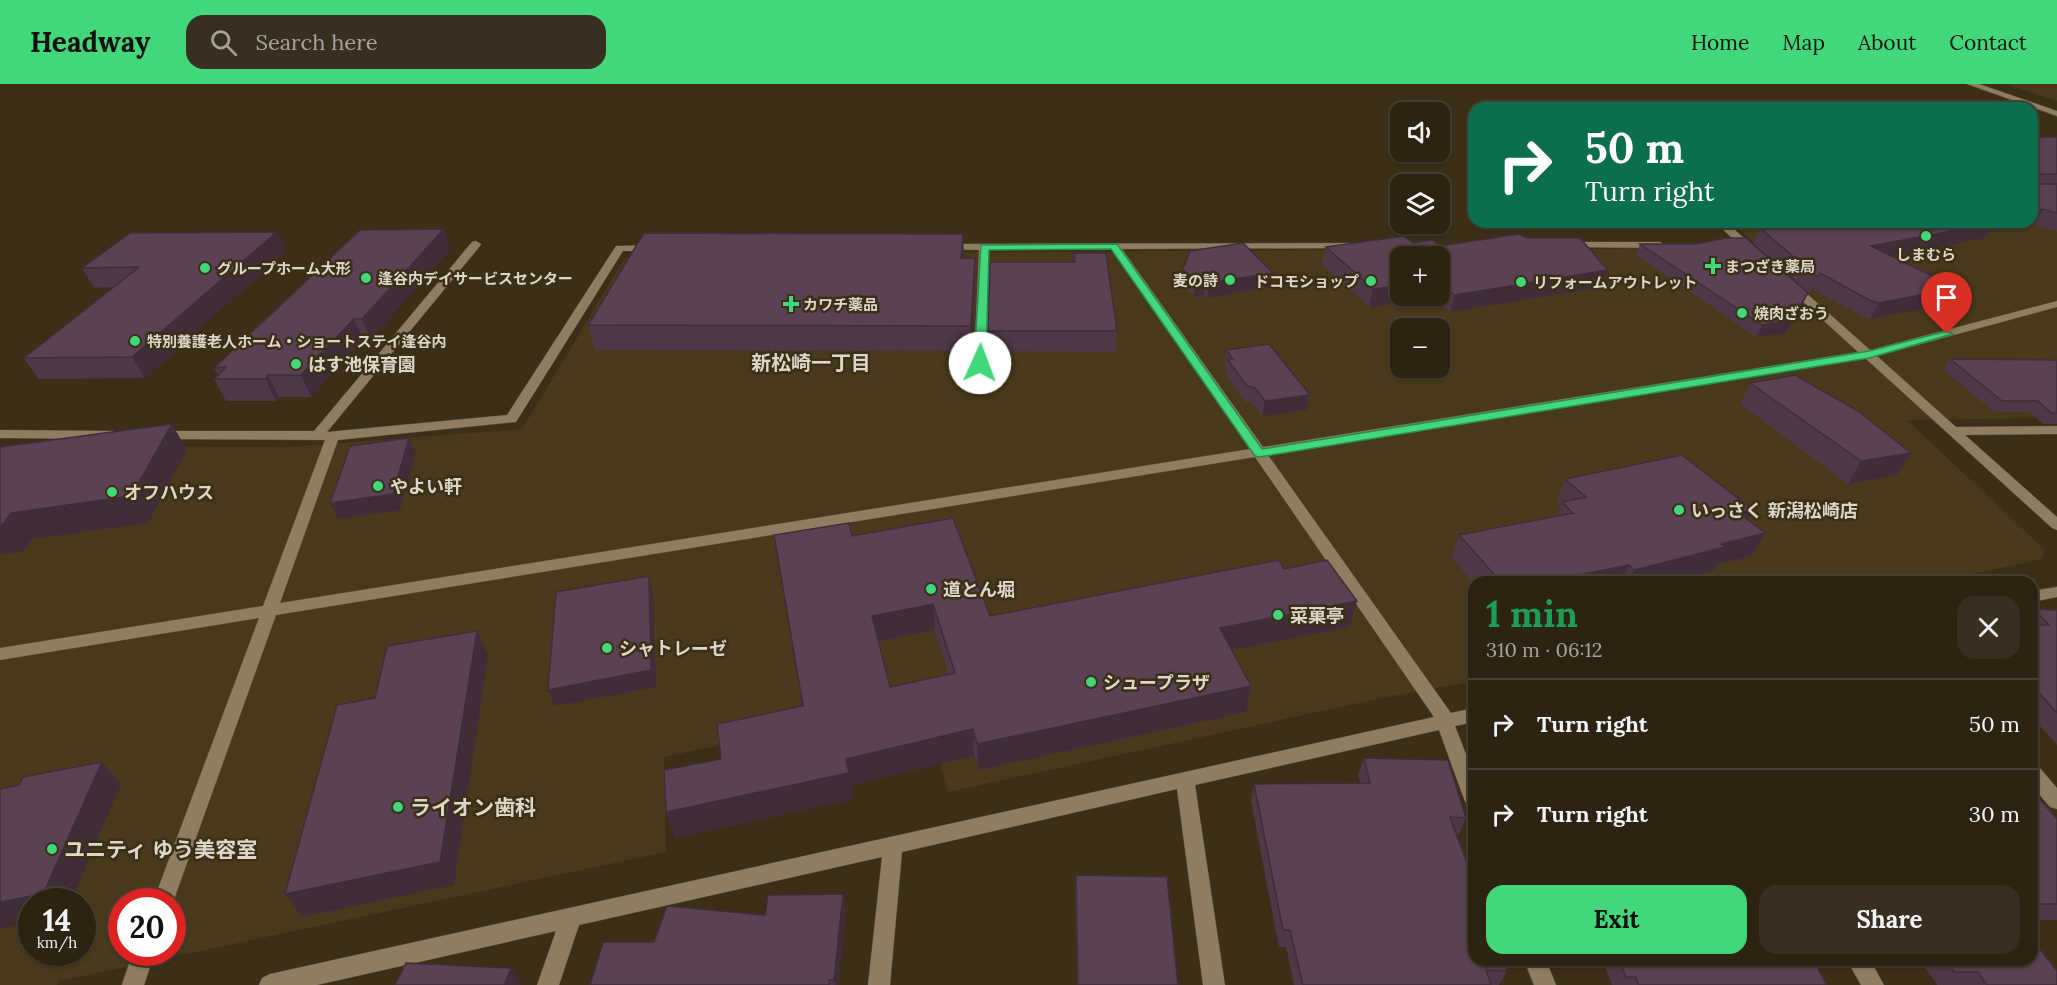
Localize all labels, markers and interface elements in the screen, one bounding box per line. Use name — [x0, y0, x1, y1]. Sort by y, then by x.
search box — [186, 15, 606, 69]
text: Headway — [30, 24, 150, 60]
icon: search — [207, 26, 240, 59]
text: Search here — [255, 28, 378, 56]
text: Home — [1691, 29, 1749, 56]
text: Map — [1782, 29, 1825, 56]
text: About — [1858, 29, 1916, 56]
text: Contact — [1949, 29, 2027, 56]
map controls — [1390, 102, 1450, 378]
button: sound — [1390, 102, 1450, 162]
text: 50 m — [1585, 121, 1684, 175]
icon: right — [1486, 126, 1564, 204]
button: layers — [1390, 174, 1450, 234]
text: Turn right — [1585, 174, 1714, 208]
marker: しまむら — [1919, 229, 1933, 243]
place label: しまむら — [1896, 245, 1956, 264]
button: + — [1390, 246, 1450, 306]
place label: まつざき薬局 — [1725, 257, 1815, 276]
place label: グループホーム大形 — [217, 259, 351, 278]
marker: まつざき薬局 — [1706, 259, 1720, 273]
marker: グループホーム大形 — [198, 261, 212, 275]
place label: 逢谷内デイサービスセンター — [378, 269, 573, 288]
marker: 逢谷内デイサービスセンター — [359, 271, 373, 285]
place label: 麦の詩 — [1173, 271, 1218, 290]
place label: ドコモショップ — [1254, 272, 1359, 291]
pin — [1921, 272, 1972, 334]
marker: 麦の詩 — [1223, 273, 1237, 287]
place label: リフォームアウトレット — [1533, 273, 1698, 292]
marker: ドコモショップ — [1364, 274, 1378, 288]
marker: リフォームアウトレット — [1514, 275, 1528, 289]
icon: arrive — [1930, 281, 1963, 314]
place label: カワチ薬品 — [803, 295, 878, 314]
marker: カワチ薬品 — [784, 297, 798, 311]
place label: 焼肉ざおう — [1754, 304, 1829, 323]
marker: 焼肉ざおう — [1735, 306, 1749, 320]
button: − — [1390, 318, 1450, 378]
position arrow — [948, 331, 1012, 395]
place label: 特別養護老人ホーム・ショートステイ逢谷内 — [147, 332, 447, 351]
marker: 特別養護老人ホーム・ショートステイ逢谷内 — [128, 334, 142, 348]
district label: 新松崎一丁目 — [751, 350, 871, 375]
place label: はす池保育園 — [308, 353, 416, 376]
marker: はす池保育園 — [289, 357, 303, 371]
place label: やよい軒 — [390, 475, 462, 498]
marker: やよい軒 — [371, 479, 385, 493]
place label: オフハウス — [124, 481, 214, 504]
marker: オフハウス — [105, 485, 119, 499]
place label: いっさく 新潟松崎店 — [1691, 499, 1858, 522]
marker: いっさく 新潟松崎店 — [1672, 503, 1686, 517]
place label: 道とん堀 — [943, 578, 1015, 601]
marker: 道とん堀 — [924, 582, 938, 596]
text: 1 min — [1486, 591, 1578, 637]
button: close — [1957, 596, 2020, 659]
place label: 菜菓亭 — [1290, 604, 1344, 627]
marker: 菜菓亭 — [1271, 608, 1285, 622]
place label: シャトレーゼ — [619, 637, 727, 660]
text: 310 m · 06:12 — [1486, 637, 1603, 662]
marker: シャトレーゼ — [600, 641, 614, 655]
place label: シュープラザ — [1103, 671, 1210, 694]
marker: シュープラザ — [1084, 675, 1098, 689]
icon: right — [1486, 708, 1519, 741]
text: Turn right — [1537, 710, 1648, 738]
text: 50 m — [1969, 710, 2020, 738]
place label: ライオン歯科 — [410, 794, 536, 821]
icon: right — [1486, 798, 1519, 831]
marker: ライオン歯科 — [391, 800, 405, 814]
text: Turn right — [1537, 800, 1648, 828]
text: 30 m — [1969, 800, 2020, 828]
place label: ユニティ ゆう美容室 — [64, 836, 257, 863]
marker: ユニティ ゆう美容室 — [45, 842, 59, 856]
button: Exit — [1486, 885, 1747, 954]
button: Share — [1759, 885, 2020, 954]
speed limit sign: 20 — [108, 888, 186, 966]
text: 14 — [43, 901, 71, 939]
text: km/h — [37, 933, 77, 952]

